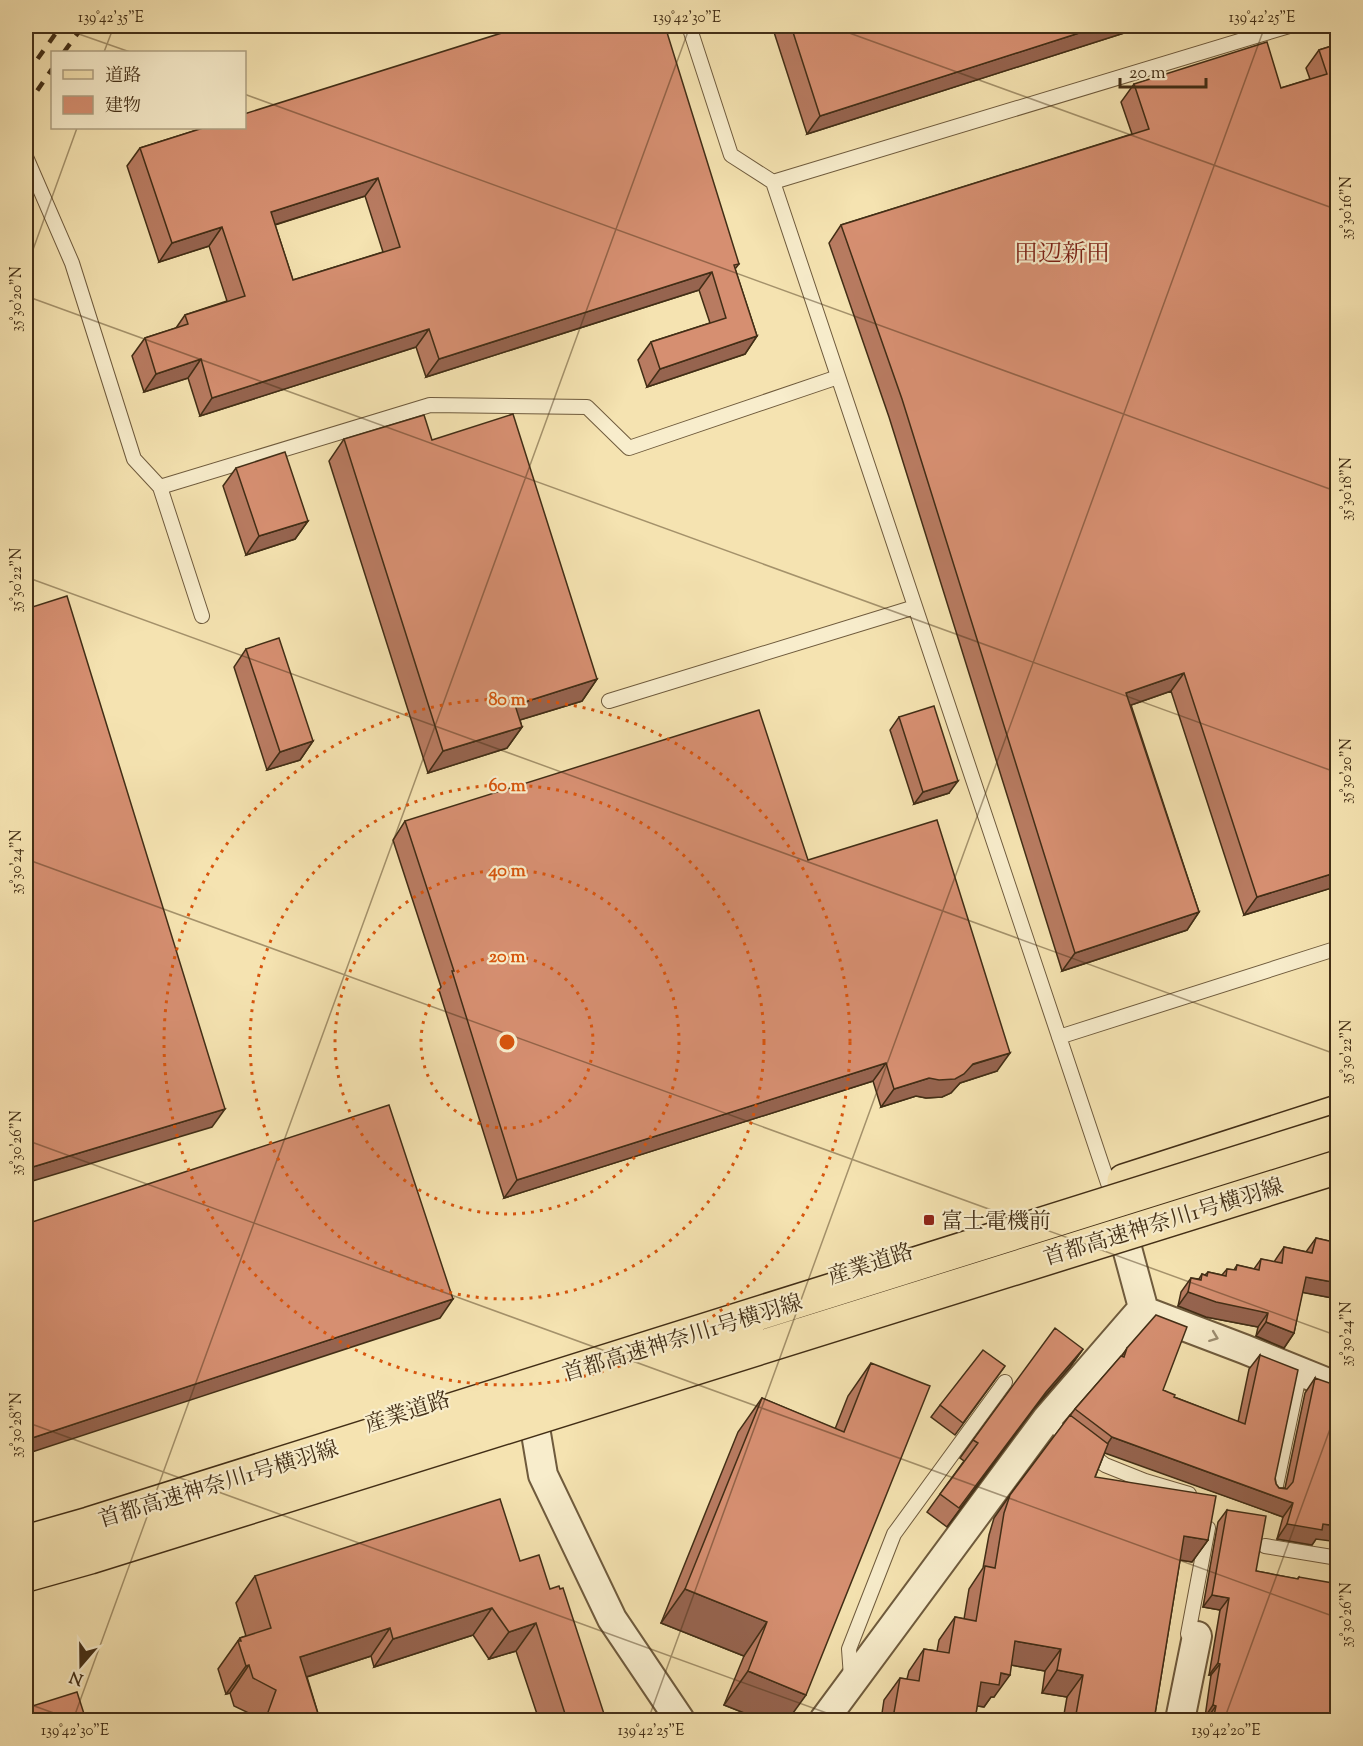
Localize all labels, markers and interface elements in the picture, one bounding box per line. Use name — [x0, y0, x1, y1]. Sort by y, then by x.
text: 139°42'35"E — [78, 8, 144, 29]
text: 139°42'30"E — [653, 8, 721, 29]
text: 139°42'25"E — [1229, 8, 1295, 29]
legend — [51, 51, 246, 129]
scale bar — [1120, 51, 1206, 89]
text: 20 m — [1129, 61, 1166, 87]
text: 道路 — [105, 64, 141, 90]
text: 建物 — [105, 94, 141, 120]
text: 35°30'16"N — [1337, 176, 1358, 240]
district label: 田辺新田 — [1014, 238, 1110, 272]
text: 35°30'20"N — [7, 266, 28, 332]
text: 35°30'18"N — [1337, 457, 1358, 521]
text: 35°30'22"N — [7, 548, 28, 612]
text: 80 m — [488, 688, 526, 714]
text: 35°30'20"N — [1337, 738, 1358, 804]
text: 60 m — [488, 774, 526, 800]
text: 35°30'24"N — [7, 829, 28, 895]
text: 40 m — [487, 859, 526, 885]
text: 20 m — [489, 945, 525, 971]
text: 35°30'22"N — [1337, 1020, 1358, 1084]
centre of rings — [497, 1032, 517, 1052]
text: 35°30'26"N — [7, 1110, 28, 1176]
street label: 首都高速神奈川1号横羽線 — [1040, 1172, 1288, 1276]
place label: 富士電機前 — [941, 1207, 1051, 1239]
marker: 富士電機前 — [922, 1213, 936, 1227]
street label: 産業道路 — [824, 1237, 918, 1295]
street label: 首都高速神奈川1号横羽線 — [559, 1288, 807, 1392]
text: 35°30'24"N — [1337, 1301, 1358, 1367]
one-way arrow — [1207, 1330, 1218, 1342]
street label: 産業道路 — [361, 1385, 455, 1443]
text: 35°30'28"N — [7, 1392, 28, 1458]
street label: 首都高速神奈川1号横羽線 — [95, 1434, 343, 1538]
text: 35°30'26"N — [1337, 1582, 1358, 1648]
north arrow — [51, 1635, 111, 1695]
text: N — [67, 1664, 87, 1690]
text: 139°42'30"E — [41, 1721, 109, 1742]
text: 139°42'25"E — [618, 1721, 684, 1742]
text: 139°42'20"E — [1192, 1721, 1261, 1742]

